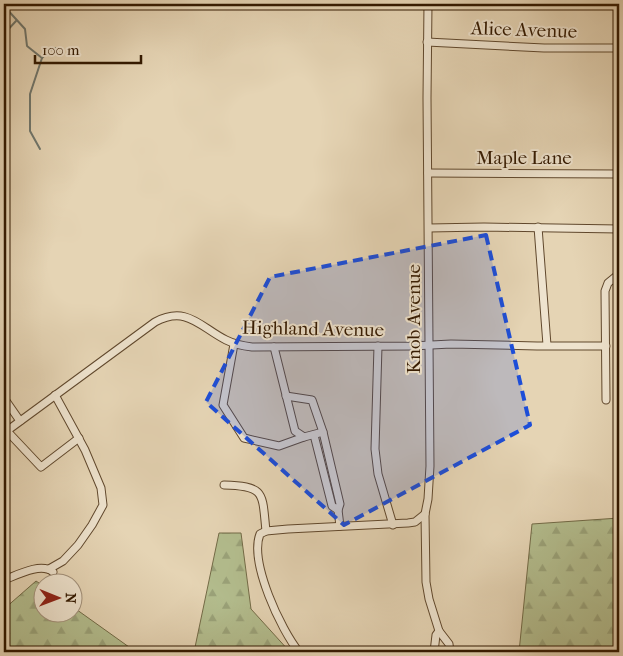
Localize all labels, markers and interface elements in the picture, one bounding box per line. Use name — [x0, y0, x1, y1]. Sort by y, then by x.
street label: Alice Avenue — [469, 17, 577, 43]
scale bar — [35, 32, 141, 64]
text: 100 m — [42, 41, 80, 59]
street label: Maple Lane — [476, 147, 572, 169]
street label: Knob Avenue — [403, 264, 425, 374]
street label: Highland Avenue — [242, 317, 384, 341]
north arrow — [32, 574, 82, 624]
text: N — [62, 593, 79, 604]

